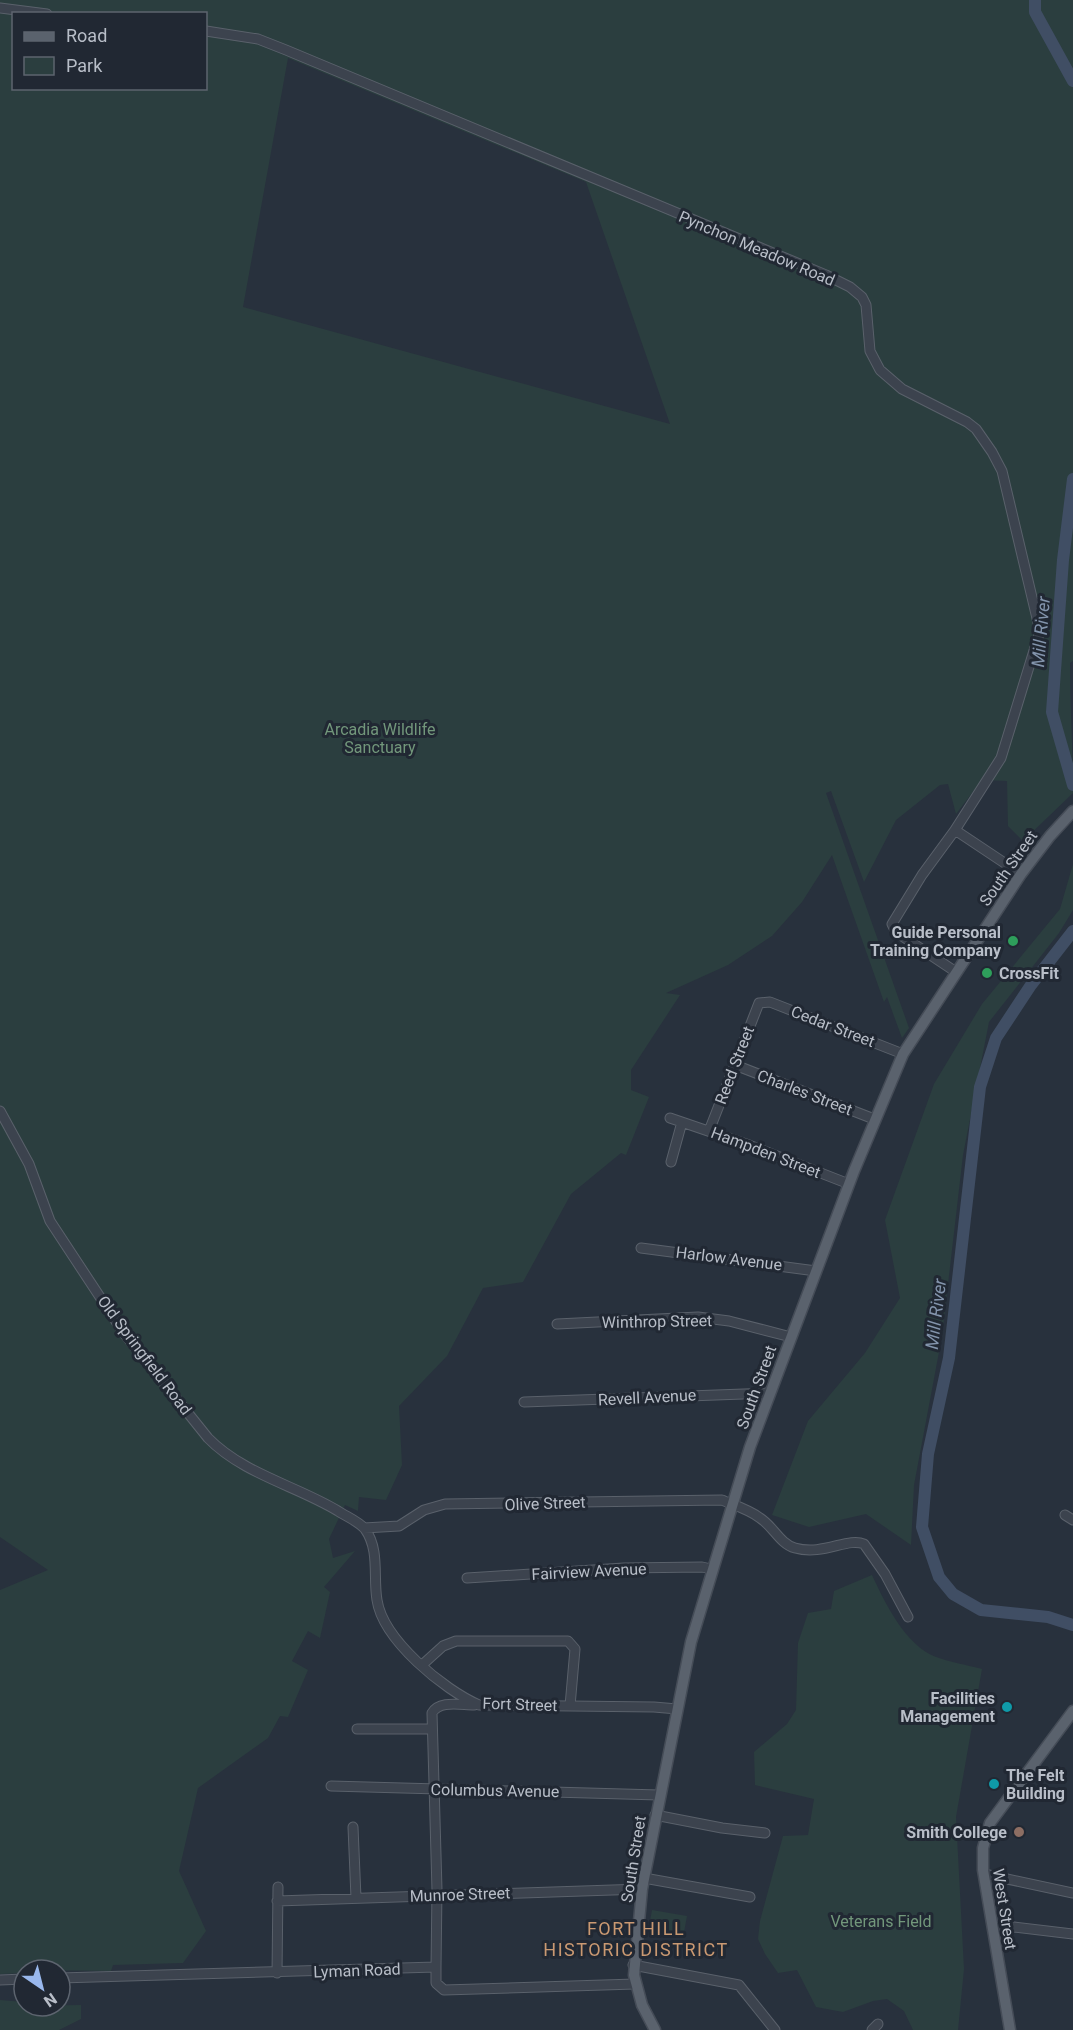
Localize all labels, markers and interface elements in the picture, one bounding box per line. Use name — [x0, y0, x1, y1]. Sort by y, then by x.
legend — [12, 12, 207, 90]
text: Road — [66, 25, 107, 46]
text: Park — [66, 55, 103, 76]
street label: Pynchon Meadow Road — [676, 207, 838, 290]
water label: Mill River — [1027, 595, 1054, 668]
park label: Arcadia Wildlife Sanctuary — [324, 720, 436, 757]
street label: South Street — [975, 827, 1041, 910]
place label: Guide Personal Training Company — [870, 923, 1002, 960]
marker: Guide Personal Training Company — [1006, 934, 1020, 948]
place label: CrossFit — [999, 964, 1060, 983]
marker: CrossFit — [980, 966, 994, 980]
street label: Cedar Street — [788, 1002, 877, 1051]
street label: Reed Street — [711, 1023, 758, 1107]
street label: Charles Street — [755, 1066, 855, 1119]
street label: Hampden Street — [708, 1123, 823, 1182]
street label: Harlow Avenue — [675, 1243, 783, 1274]
water label: Mill River — [921, 1276, 950, 1350]
street label: Old Springfield Road — [94, 1292, 196, 1419]
street label: Winthrop Street — [602, 1311, 712, 1332]
street label: South Street — [733, 1343, 780, 1432]
street label: Revell Avenue — [597, 1385, 697, 1410]
street label: Olive Street — [504, 1493, 586, 1514]
street label: Fairview Avenue — [531, 1559, 647, 1584]
place label: Facilities Management — [900, 1689, 996, 1726]
street label: Fort Street — [482, 1694, 558, 1715]
marker: Facilities Management — [1000, 1700, 1014, 1714]
place label: The Felt Building — [1006, 1766, 1065, 1803]
marker: The Felt Building — [987, 1777, 1001, 1791]
street label: Columbus Avenue — [431, 1780, 559, 1801]
street label: South Street — [617, 1814, 650, 1904]
place label: Smith College — [906, 1823, 1007, 1842]
marker: Smith College — [1012, 1825, 1026, 1839]
street label: West Street — [989, 1867, 1020, 1951]
street label: Munroe Street — [409, 1883, 511, 1906]
park label: Veterans Field — [830, 1912, 932, 1931]
district label: FORT HILL HISTORIC DISTRICT — [543, 1918, 729, 1960]
north arrow — [12, 1958, 72, 2018]
street label: Lyman Road — [313, 1959, 401, 1982]
text: N — [40, 1989, 60, 2011]

